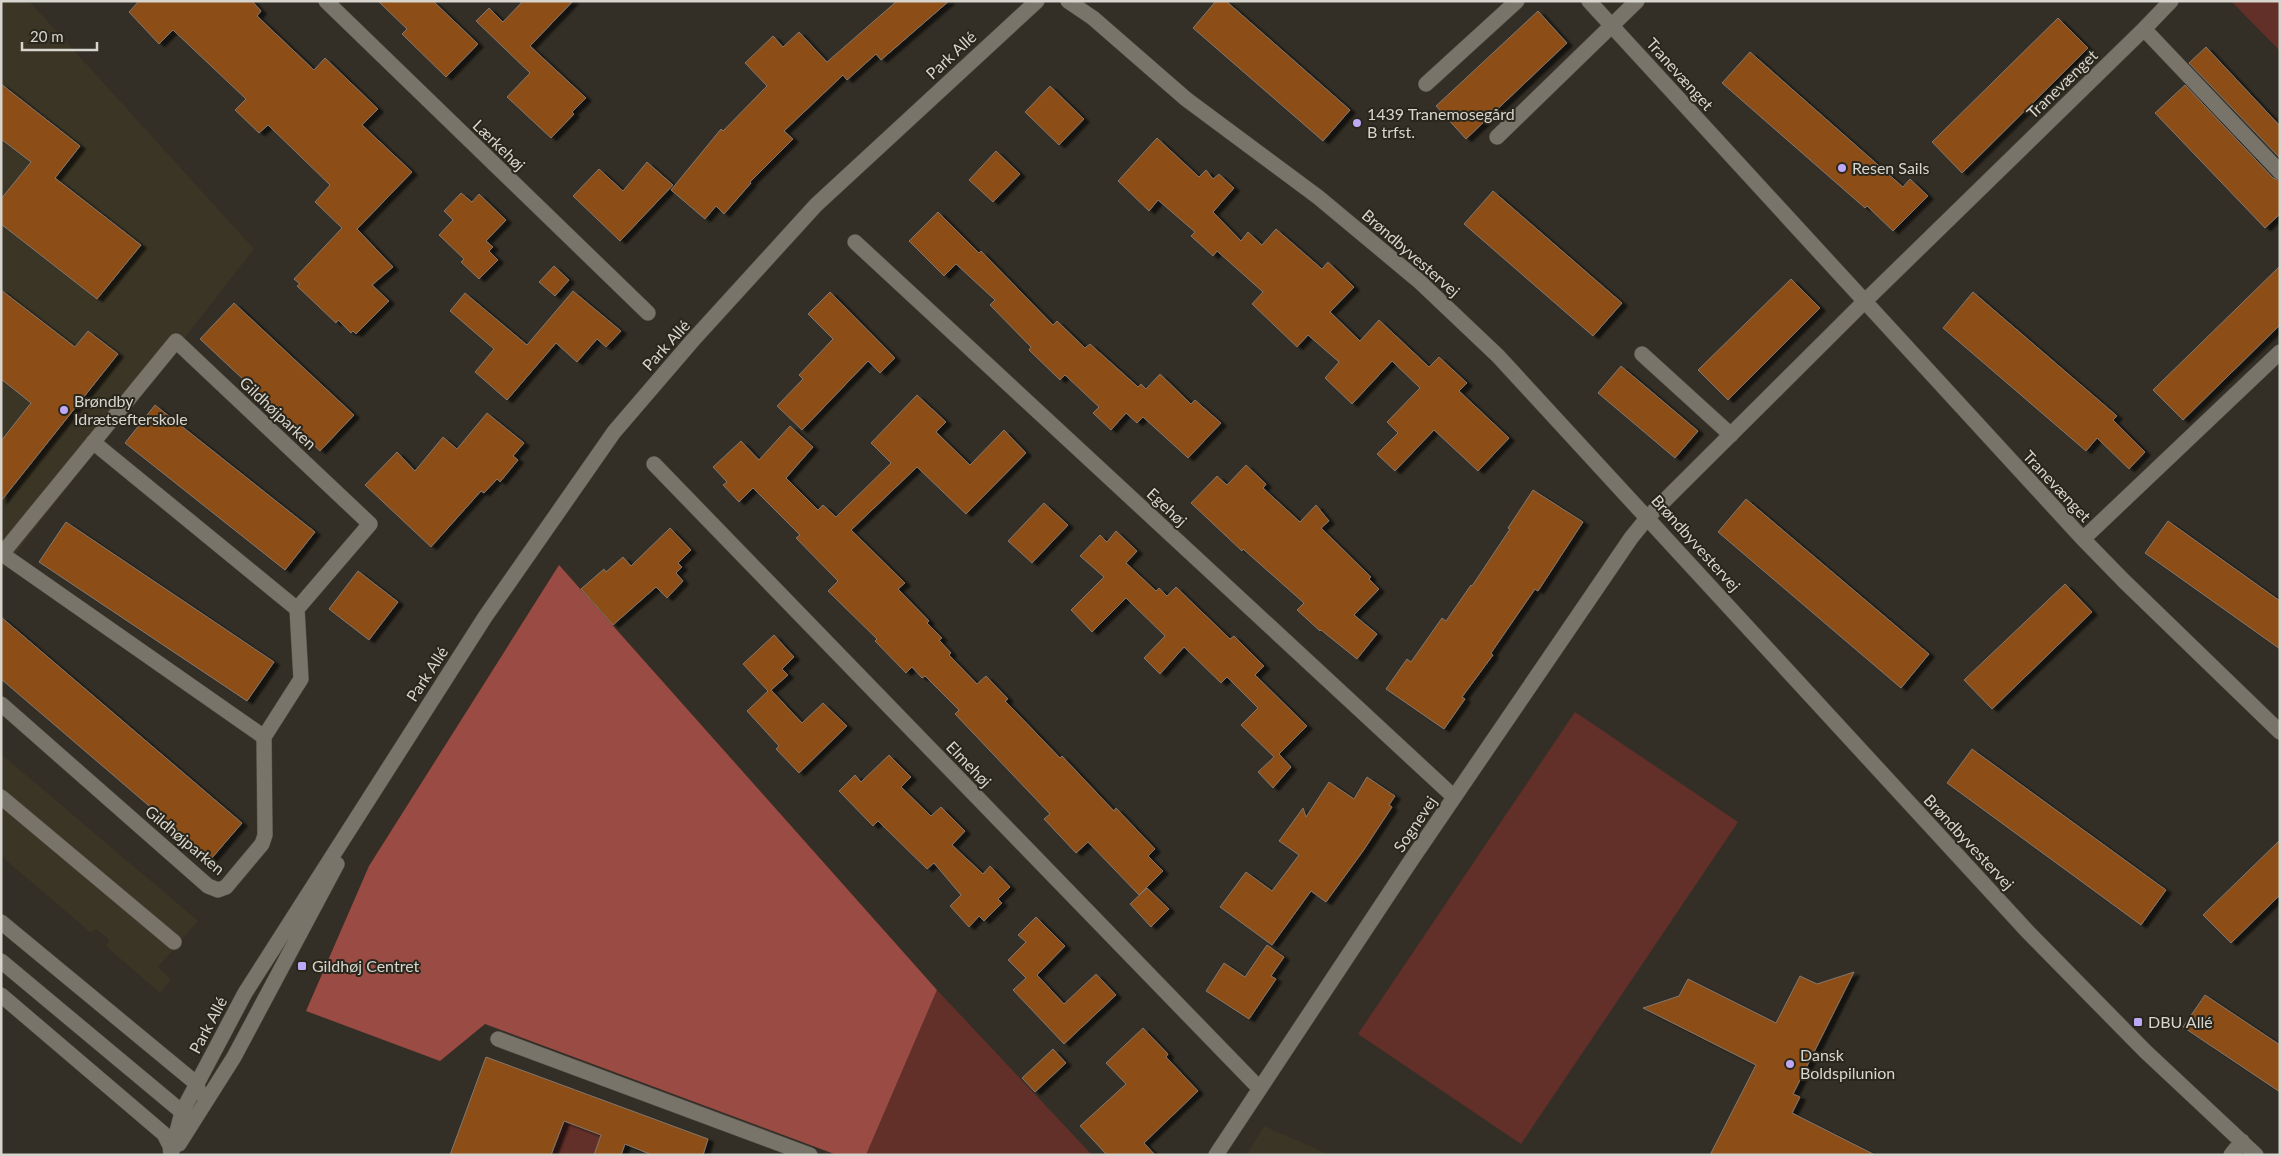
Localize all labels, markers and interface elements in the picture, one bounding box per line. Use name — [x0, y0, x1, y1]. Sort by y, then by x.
scale bar — [22, 20, 98, 52]
text: 20 m — [30, 27, 64, 45]
street label: Park Allé — [922, 27, 980, 83]
street label: Tranevænget — [1643, 34, 1718, 114]
street label: Tranevænget — [2022, 45, 2101, 122]
place label: 1439 Tranemosegård B trfst. — [1367, 104, 1515, 141]
street label: Lærkehøj — [469, 115, 529, 174]
marker: 1439 Tranemosegård B trfst. — [1351, 117, 1363, 129]
place label: Resen Sails — [1852, 158, 1929, 177]
marker: Resen Sails — [1836, 162, 1848, 174]
street label: Brøndbyvestervej — [1359, 205, 1464, 300]
street label: Park Allé — [638, 315, 693, 374]
street label: Gildhøjparken — [236, 372, 321, 453]
place label: Brøndby Idrætsefterskole — [74, 391, 188, 428]
marker: Brøndby Idrætsefterskole — [58, 404, 70, 416]
street label: Tranevænget — [2019, 446, 2095, 526]
street label: Egehøj — [1143, 483, 1191, 530]
street label: Brøndbyvestervej — [1648, 490, 1745, 595]
street label: Park Allé — [402, 643, 451, 705]
street label: Elmehøj — [943, 737, 996, 791]
street label: Brøndbyvestervej — [1920, 790, 2018, 893]
street label: Sognevej — [1389, 792, 1440, 855]
street label: Gildhøjparken — [142, 801, 229, 878]
place label: Gildhøj Centret — [312, 956, 420, 975]
marker: Gildhøj Centret — [296, 960, 308, 972]
street label: Park Allé — [185, 993, 230, 1056]
place label: DBU Allé — [2148, 1012, 2213, 1031]
marker: DBU Allé — [2132, 1016, 2144, 1028]
place label: Dansk Boldspilunion — [1800, 1045, 1895, 1082]
marker: Dansk Boldspilunion — [1784, 1058, 1796, 1070]

